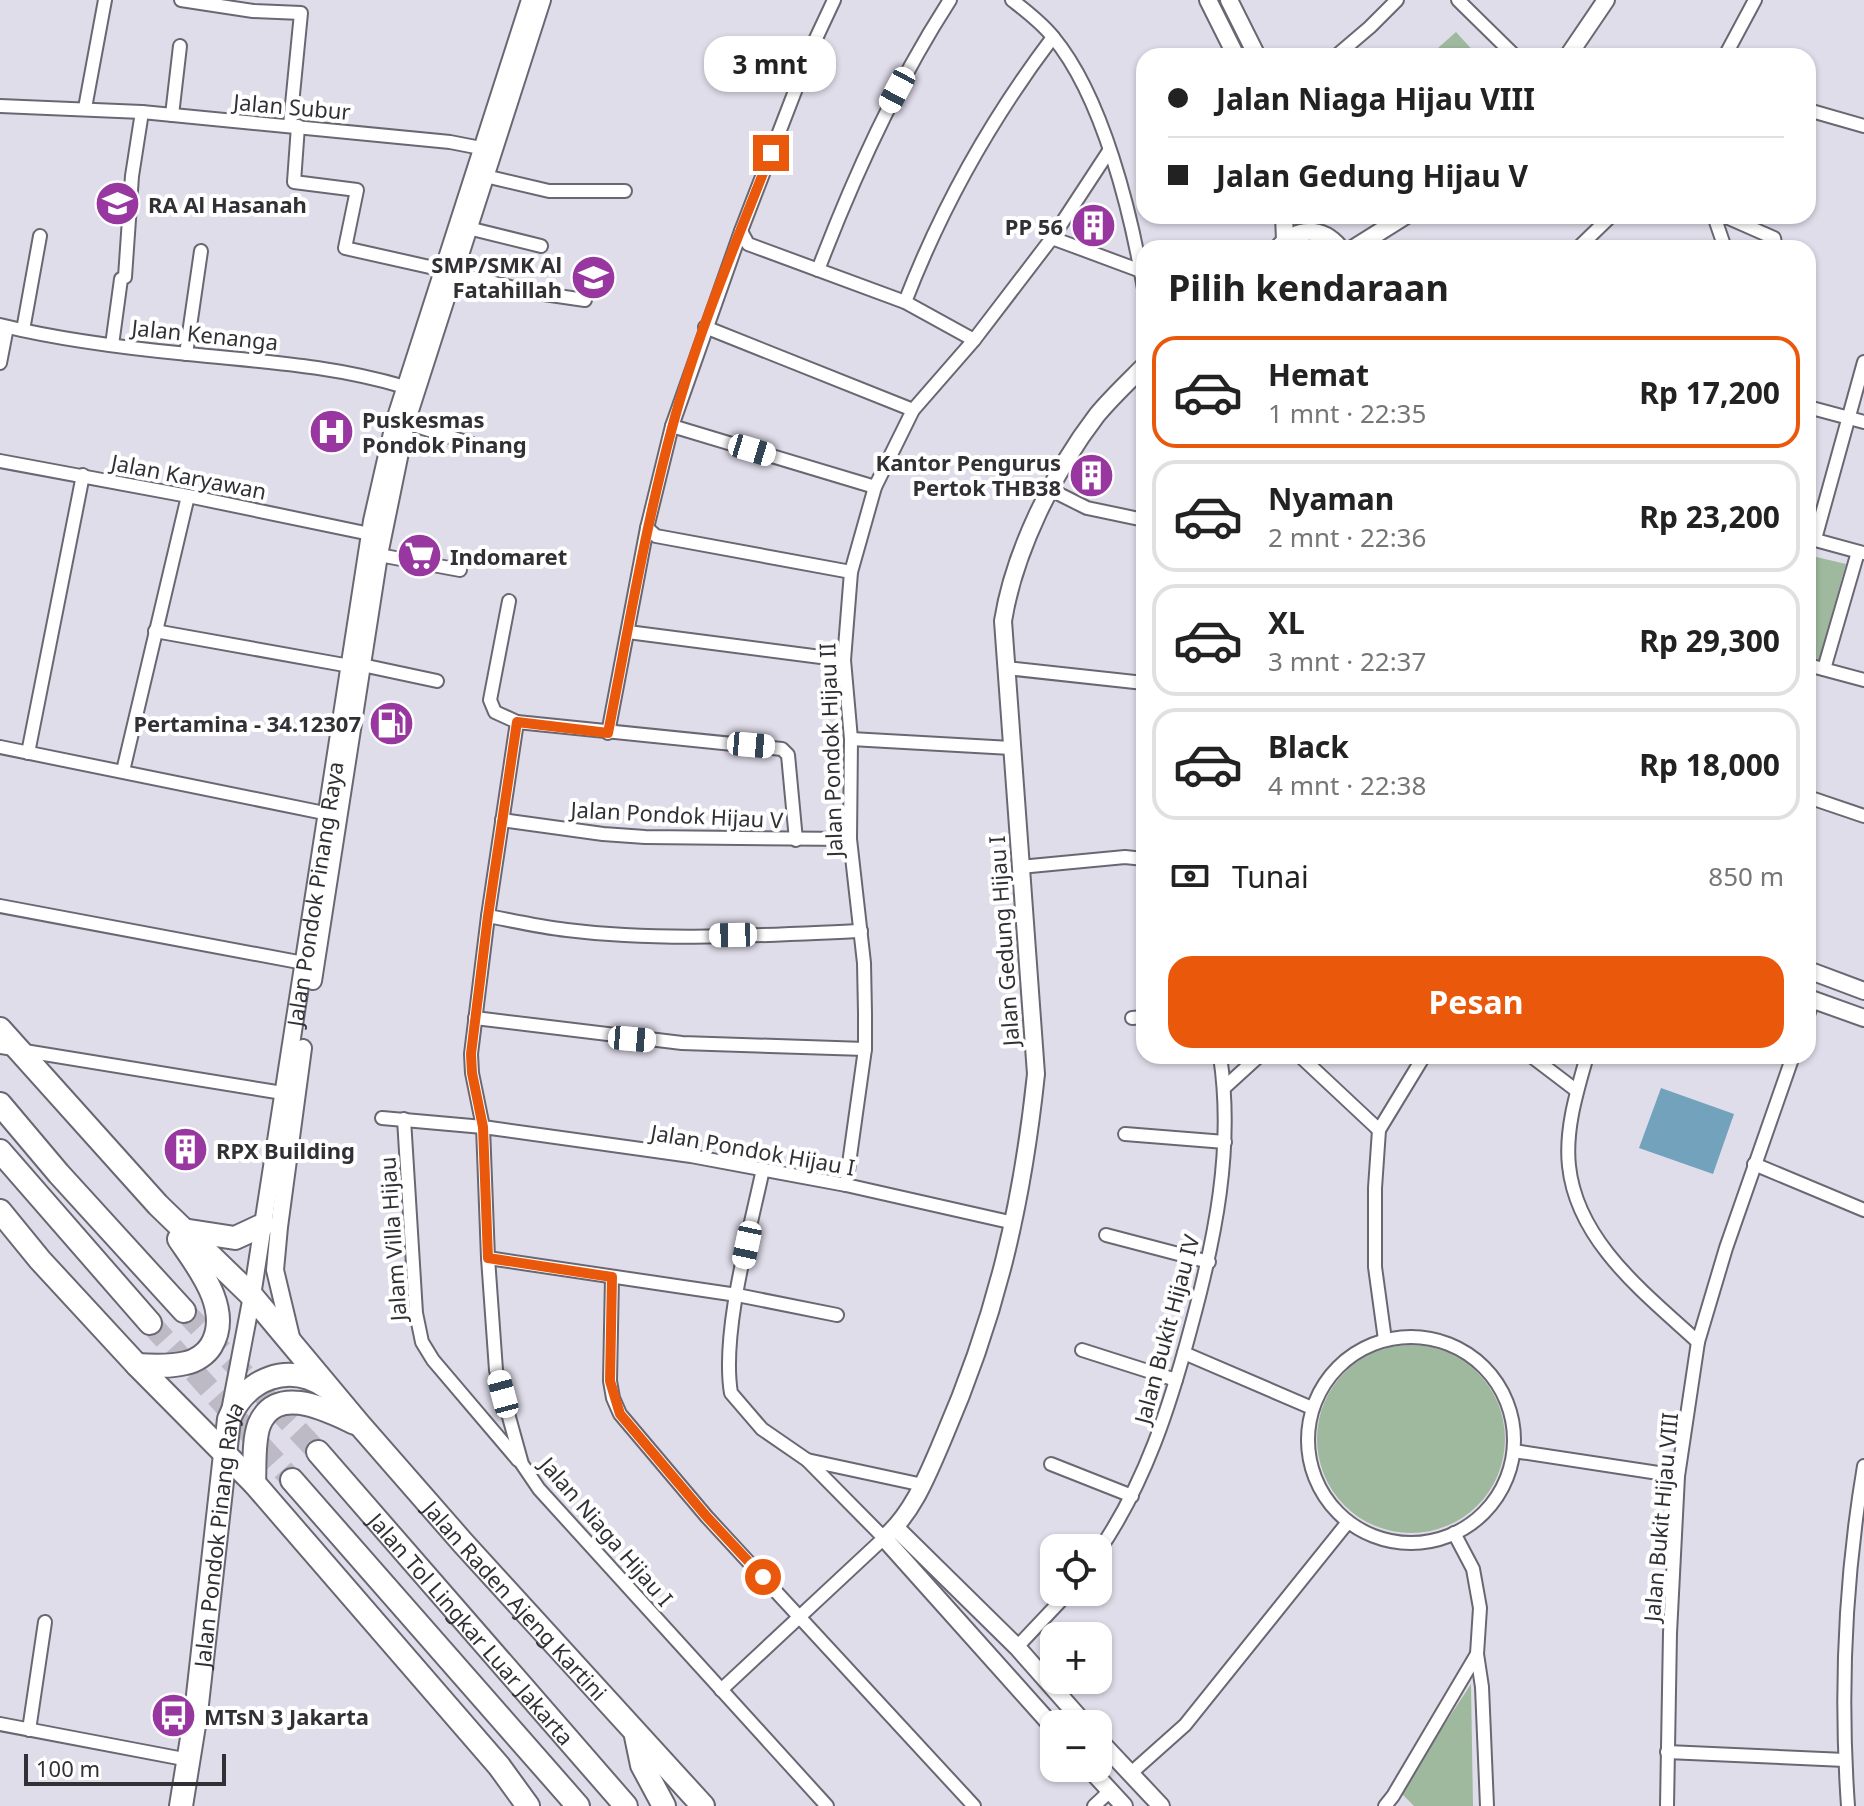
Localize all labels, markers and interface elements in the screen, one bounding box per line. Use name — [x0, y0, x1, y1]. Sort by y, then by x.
callout: 3 mnt — [705, 37, 837, 93]
text: 3 mnt — [732, 46, 808, 82]
car — [875, 63, 919, 117]
text: Jalan Niaga Hijau VIII — [1216, 78, 1535, 119]
street label: Jalan Subur — [230, 86, 352, 126]
route end — [753, 135, 789, 171]
text: Jalan Gedung Hijau V — [1216, 155, 1528, 196]
school or university icon: RA Al Hasanah — [93, 180, 141, 228]
place label: RA Al Hasanah — [148, 189, 307, 219]
building icon: PP 56 — [1070, 202, 1118, 250]
place label: PP 56 — [1005, 211, 1063, 241]
place label: SMP/SMK Al Fatahillah — [431, 249, 562, 304]
school or university icon: SMP/SMK Al Fatahillah — [569, 253, 617, 301]
text: Pilih kendaraan — [1168, 263, 1449, 312]
street label: Jalan Kenanga — [128, 311, 280, 357]
text: Hemat — [1268, 354, 1369, 395]
icon: car — [1172, 356, 1244, 428]
text: Rp 17,200 — [1639, 372, 1780, 413]
text: 1 mnt · 22:35 — [1268, 395, 1426, 431]
place label: Puskesmas Pondok Pinang — [362, 404, 527, 459]
hospital icon: Puskesmas Pondok Pinang — [307, 408, 355, 456]
car — [726, 432, 778, 468]
street label: Jalan Karyawan — [107, 446, 269, 506]
place label: Kantor Pengurus Pertok THB38 — [876, 447, 1061, 502]
building icon: Kantor Pengurus Pertok THB38 — [1068, 451, 1116, 499]
text: Nyaman — [1268, 478, 1394, 519]
icon: car — [1172, 480, 1244, 552]
text: Rp 23,200 — [1639, 496, 1780, 537]
text: 2 mnt · 22:36 — [1268, 519, 1426, 555]
supermarket icon: Indomaret — [395, 532, 443, 580]
place label: Indomaret — [450, 541, 567, 571]
text: XL — [1268, 602, 1305, 643]
icon: car — [1172, 604, 1244, 676]
text: Rp 29,300 — [1639, 620, 1780, 661]
street label: Jalan Pondok Hijau II — [811, 642, 849, 860]
text: 3 mnt · 22:37 — [1268, 643, 1426, 679]
fuel station icon: Pertamina - 34.12307 — [368, 699, 416, 747]
place label: Pertamina - 34.12307 — [133, 708, 361, 738]
text: Black — [1268, 726, 1349, 767]
icon: car — [1172, 728, 1244, 800]
car — [726, 731, 776, 759]
text: Rp 18,000 — [1639, 744, 1780, 785]
street label: Jalan Pondok Pinang Raya — [279, 759, 350, 1030]
text: 4 mnt · 22:38 — [1268, 767, 1426, 803]
street label: Jalan Pondok Hijau V — [568, 793, 785, 835]
street label: Jalan Gedung Hijau I — [981, 835, 1025, 1049]
icon: cash — [1168, 854, 1212, 898]
text: Tunai — [1232, 856, 1309, 897]
text: 850 m — [1708, 858, 1784, 894]
car — [709, 923, 757, 947]
button: Pesan — [1168, 956, 1784, 1048]
car — [607, 1025, 657, 1053]
street label: Jalan Pondok Hijau I — [647, 1116, 858, 1182]
building icon: RPX Building — [161, 1126, 209, 1174]
place label: RPX Building — [216, 1135, 355, 1165]
street label: Jalam Villa Hijau — [371, 1156, 413, 1324]
car — [730, 1219, 764, 1271]
street label: Jalan Bukit Hijau IV — [1126, 1230, 1206, 1429]
car — [485, 1368, 521, 1420]
street label: Jalan Pondok Pinang Raya — [186, 1396, 250, 1671]
street label: Jalan Bukit Hijau VIII — [1636, 1411, 1684, 1625]
street label: Jalan Niaga Hijau I — [532, 1448, 680, 1612]
street label: Jalan Raden Ajeng Kartini — [416, 1492, 614, 1707]
street label: Jalan Tol Lingkar Luar Jakarta — [361, 1505, 581, 1751]
map controls — [1040, 1534, 1112, 1782]
button: locate — [1040, 1534, 1112, 1606]
route start — [745, 1559, 781, 1595]
button: + — [1040, 1622, 1112, 1694]
bus stop icon: MTsN 3 Jakarta — [149, 1692, 197, 1740]
place label: MTsN 3 Jakarta — [204, 1701, 369, 1731]
button: − — [1040, 1710, 1112, 1782]
scale bar — [24, 1750, 226, 1786]
text: 100 m — [36, 1753, 100, 1783]

